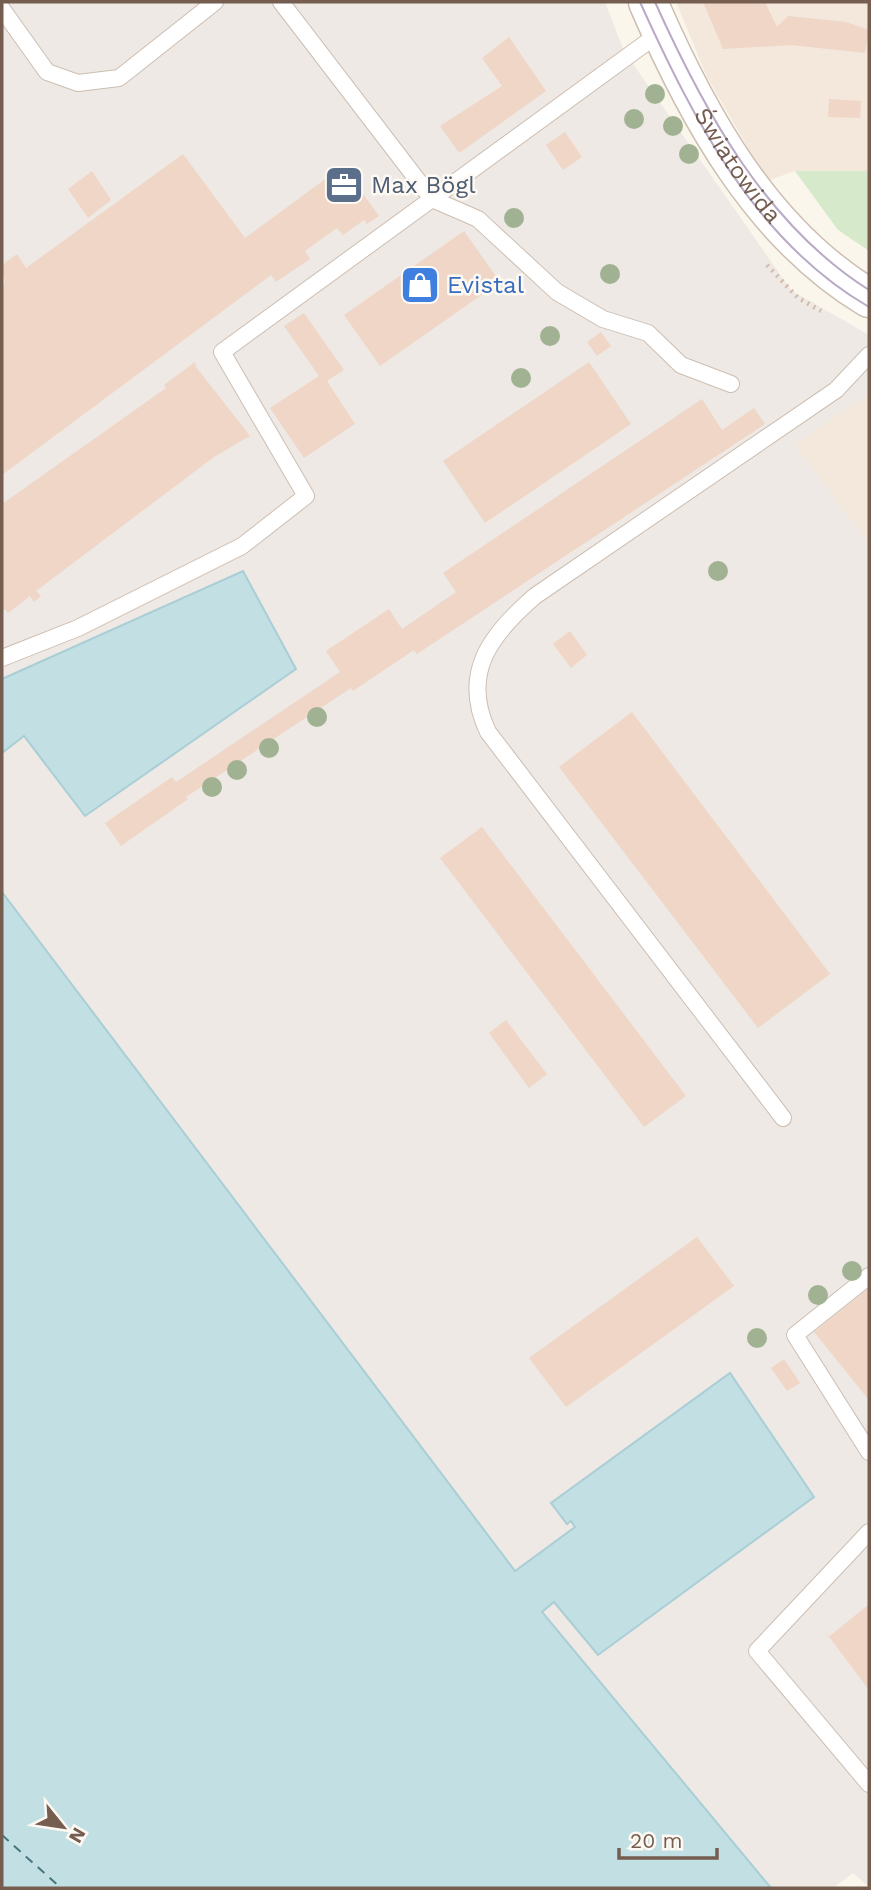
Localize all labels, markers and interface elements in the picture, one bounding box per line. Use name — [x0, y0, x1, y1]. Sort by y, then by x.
street label: Światowida — [688, 103, 787, 229]
office icon: Max Bögl — [323, 164, 365, 206]
place label: Max Bögl — [371, 171, 476, 199]
shop icon: Evistal — [399, 264, 441, 306]
place label: Evistal — [447, 271, 525, 299]
north arrow — [28, 1792, 98, 1862]
scale bar — [619, 1816, 717, 1860]
text: N — [64, 1823, 91, 1847]
text: 20 m — [630, 1828, 682, 1853]

